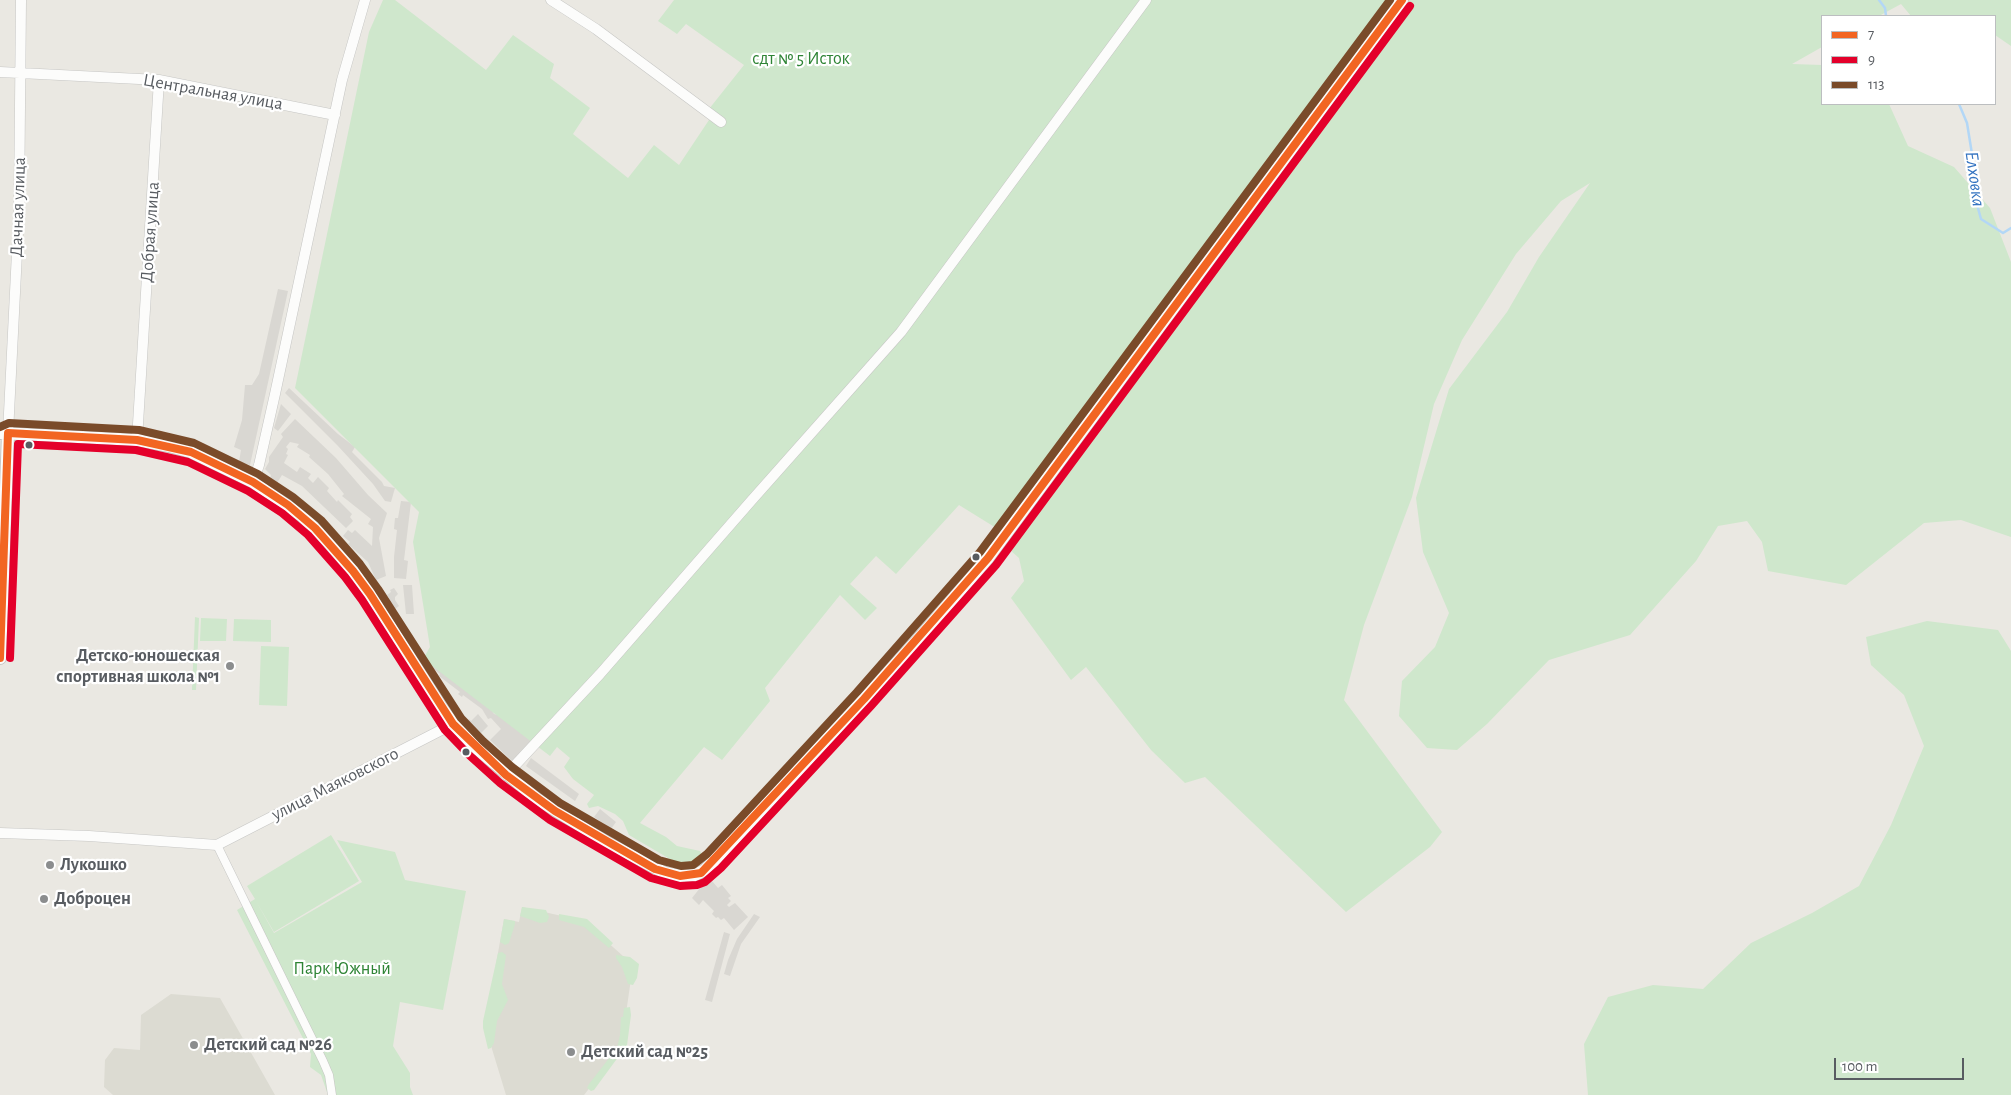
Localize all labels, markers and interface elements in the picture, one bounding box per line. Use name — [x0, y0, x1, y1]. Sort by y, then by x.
legend — [1821, 15, 1996, 105]
text: 7 — [1868, 27, 1874, 42]
park label: сдт № 5 Исток — [752, 48, 850, 70]
text: 9 — [1868, 52, 1875, 67]
street label: Центральная улица — [141, 69, 285, 115]
text: 113 — [1868, 77, 1885, 92]
water label: Елховка — [1960, 150, 1990, 208]
street label: Дачная улица — [5, 157, 31, 257]
street label: Добрая улица — [136, 181, 164, 283]
unlabelled marker — [24, 440, 34, 450]
unlabelled marker — [971, 552, 981, 562]
place label: Детско-юношеская спортивная школа №1 — [56, 645, 220, 688]
marker: Детско-юношеская спортивная школа №1 — [224, 660, 236, 672]
street label: улица Маяковского — [268, 743, 402, 825]
unlabelled marker — [461, 747, 471, 757]
place label: Лукошко — [60, 854, 127, 876]
marker: Лукошко — [44, 859, 56, 871]
place label: Доброцен — [54, 888, 131, 910]
marker: Доброцен — [38, 893, 50, 905]
park label: Парк Южный — [293, 958, 391, 980]
place label: Детский сад №26 — [204, 1034, 332, 1056]
marker: Детский сад №26 — [188, 1039, 200, 1051]
place label: Детский сад №25 — [581, 1041, 708, 1063]
marker: Детский сад №25 — [565, 1046, 577, 1058]
scale bar — [1836, 1048, 1966, 1080]
text: 100 m — [1842, 1059, 1877, 1074]

